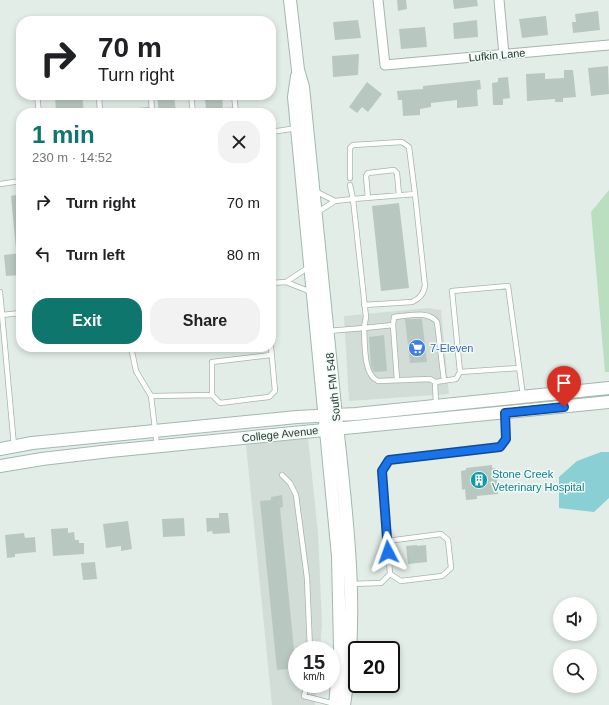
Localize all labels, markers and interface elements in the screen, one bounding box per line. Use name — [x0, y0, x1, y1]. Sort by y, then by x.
icon: right — [32, 32, 84, 84]
text: 70 m — [98, 32, 162, 63]
street label: Lufkin Lane — [468, 47, 526, 63]
text: Turn right — [98, 65, 174, 85]
text: 1 min — [32, 121, 95, 148]
button: close — [218, 121, 260, 163]
text: 230 m · 14:52 — [32, 150, 112, 165]
icon: right — [32, 191, 54, 213]
text: Turn right — [66, 194, 136, 211]
text: 70 m — [227, 194, 260, 211]
icon: left — [32, 243, 54, 265]
text: Turn left — [66, 246, 125, 263]
text: 80 m — [227, 246, 260, 263]
button: Exit — [32, 298, 142, 344]
button: Share — [150, 298, 260, 344]
supermarket icon: 7-Eleven — [407, 338, 427, 358]
place label: 7-Eleven — [430, 342, 473, 354]
street label: South FM 548 — [323, 352, 343, 422]
pin — [547, 366, 581, 407]
icon: arrive — [553, 372, 575, 394]
street label: College Avenue — [241, 424, 319, 444]
place label: Stone Creek Veterinary Hospital — [492, 468, 584, 493]
building icon: Stone Creek Veterinary Hospital — [469, 470, 489, 490]
position arrow — [367, 531, 409, 573]
map controls — [553, 597, 597, 693]
button: sound — [553, 597, 597, 641]
speed limit sign: 20 — [348, 641, 400, 693]
button: search — [553, 649, 597, 693]
text: 15 — [303, 651, 325, 673]
text: km/h — [303, 671, 325, 682]

